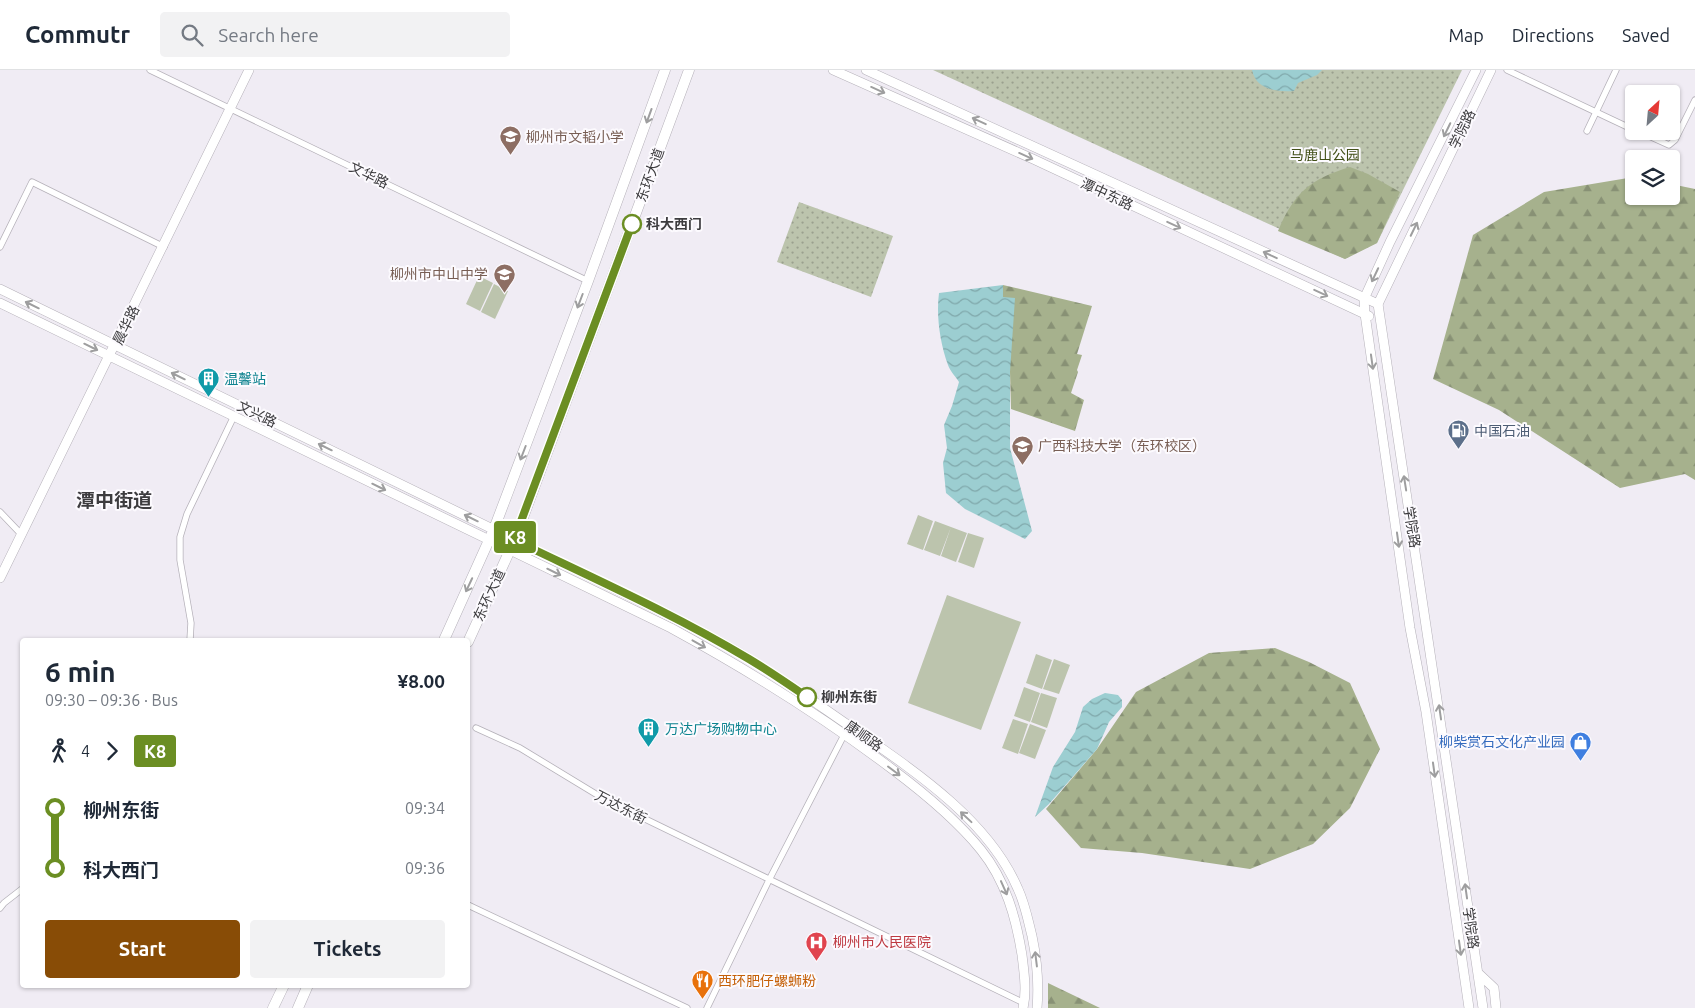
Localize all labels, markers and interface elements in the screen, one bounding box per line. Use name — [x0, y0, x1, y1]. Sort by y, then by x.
search box — [160, 12, 510, 57]
text: Commutr — [25, 21, 130, 48]
icon: search — [178, 21, 206, 49]
text: Search here — [218, 24, 319, 46]
text: Map — [1448, 25, 1484, 45]
text: Directions — [1512, 25, 1594, 45]
text: Saved — [1622, 25, 1670, 45]
one-way arrow — [870, 85, 885, 95]
north arrow — [1625, 85, 1680, 140]
map controls — [1625, 85, 1680, 205]
street label: 学院路 — [1446, 107, 1478, 151]
one-way arrow — [643, 108, 653, 123]
one-way arrow — [972, 116, 987, 126]
one-way arrow — [1442, 122, 1452, 137]
school or university icon: 柳州市文韬小学 — [498, 125, 522, 156]
place label: 柳州市文韬小学 — [526, 129, 624, 145]
street label: 东环大道 — [633, 146, 667, 204]
park label: 马鹿山公园 — [1290, 147, 1360, 163]
button: layers — [1625, 150, 1680, 205]
one-way arrow — [1018, 152, 1033, 162]
street label: 文华路 — [347, 159, 391, 191]
street label: 潭中东路 — [1078, 175, 1136, 213]
marker: 科大西门 — [622, 214, 642, 234]
place label: 科大西门 — [646, 216, 702, 232]
one-way arrow — [1166, 220, 1181, 230]
one-way arrow — [1410, 222, 1419, 237]
one-way arrow — [1263, 250, 1278, 259]
school or university icon: 柳州市中山中学 — [492, 262, 516, 293]
place label: 柳州市中山中学 — [390, 266, 488, 282]
one-way arrow — [1370, 267, 1380, 282]
one-way arrow — [1313, 289, 1328, 298]
one-way arrow — [575, 293, 584, 308]
one-way arrow — [25, 300, 40, 309]
street label: 晨华路 — [110, 303, 142, 347]
one-way arrow — [83, 343, 98, 352]
one-way arrow — [1367, 354, 1377, 370]
building icon: 温馨站 — [196, 367, 220, 398]
one-way arrow — [171, 371, 186, 381]
place label: 温馨站 — [224, 371, 266, 387]
street label: 文兴路 — [235, 398, 279, 430]
fuel station icon: 中国石油 — [1446, 419, 1470, 450]
place label: 中国石油 — [1474, 423, 1530, 439]
school or university icon: 广西科技大学（东环校区） — [1010, 434, 1034, 465]
place label: 广西科技大学（东环校区） — [1038, 438, 1206, 454]
one-way arrow — [317, 442, 332, 452]
one-way arrow — [518, 445, 527, 460]
one-way arrow — [1400, 475, 1410, 491]
one-way arrow — [371, 483, 386, 492]
district label: 潭中街道 — [76, 489, 152, 511]
street label: 学院路 — [1401, 505, 1423, 549]
one-way arrow — [464, 513, 479, 522]
line badge: K8 — [492, 521, 538, 553]
text: K8 — [504, 527, 526, 547]
one-way arrow — [1393, 532, 1403, 548]
street label: 东环大道 — [470, 566, 508, 624]
one-way arrow — [546, 567, 561, 577]
one-way arrow — [463, 577, 473, 592]
one-way arrow — [692, 639, 706, 649]
text: 6 min — [45, 656, 116, 687]
text: ¥8.00 — [397, 670, 445, 692]
marker: 柳州东街 — [797, 687, 817, 707]
place label: 柳州东街 — [821, 689, 877, 705]
text: 09:30 – 09:36 · Bus — [45, 691, 178, 709]
one-way arrow — [1435, 705, 1445, 721]
building icon: 万达广场购物中心 — [637, 717, 661, 748]
street label: 康顺路 — [842, 717, 886, 755]
place label: 万达广场购物中心 — [665, 721, 777, 737]
shop icon: 柳柴赏石文化产业园 — [1569, 730, 1593, 761]
place label: 柳柴赏石文化产业园 — [1439, 734, 1565, 750]
icon: walk — [45, 737, 73, 765]
icon: forward — [98, 737, 126, 765]
text: K8 — [144, 741, 166, 761]
text: 4 — [81, 742, 90, 760]
one-way arrow — [1429, 761, 1439, 777]
one-way arrow — [887, 765, 900, 776]
street label: 万达东街 — [592, 787, 650, 827]
text: 柳州东街 — [83, 799, 159, 821]
text: 09:34 — [405, 799, 445, 817]
one-way arrow — [960, 811, 973, 823]
text: 科大西门 — [83, 859, 159, 881]
text: 09:36 — [405, 859, 445, 877]
one-way arrow — [999, 880, 1009, 895]
one-way arrow — [1461, 883, 1471, 899]
street label: 学院路 — [1460, 906, 1482, 950]
button: Start — [45, 920, 240, 978]
button: Tickets — [250, 920, 445, 978]
hospital icon: 柳州市人民医院 — [805, 930, 829, 961]
place label: 柳州市人民医院 — [833, 934, 931, 950]
one-way arrow — [1455, 939, 1465, 955]
one-way arrow — [1031, 952, 1041, 968]
restaurant icon: 西环肥仔螺蛳粉 — [690, 969, 714, 1000]
place label: 西环肥仔螺蛳粉 — [718, 973, 816, 989]

